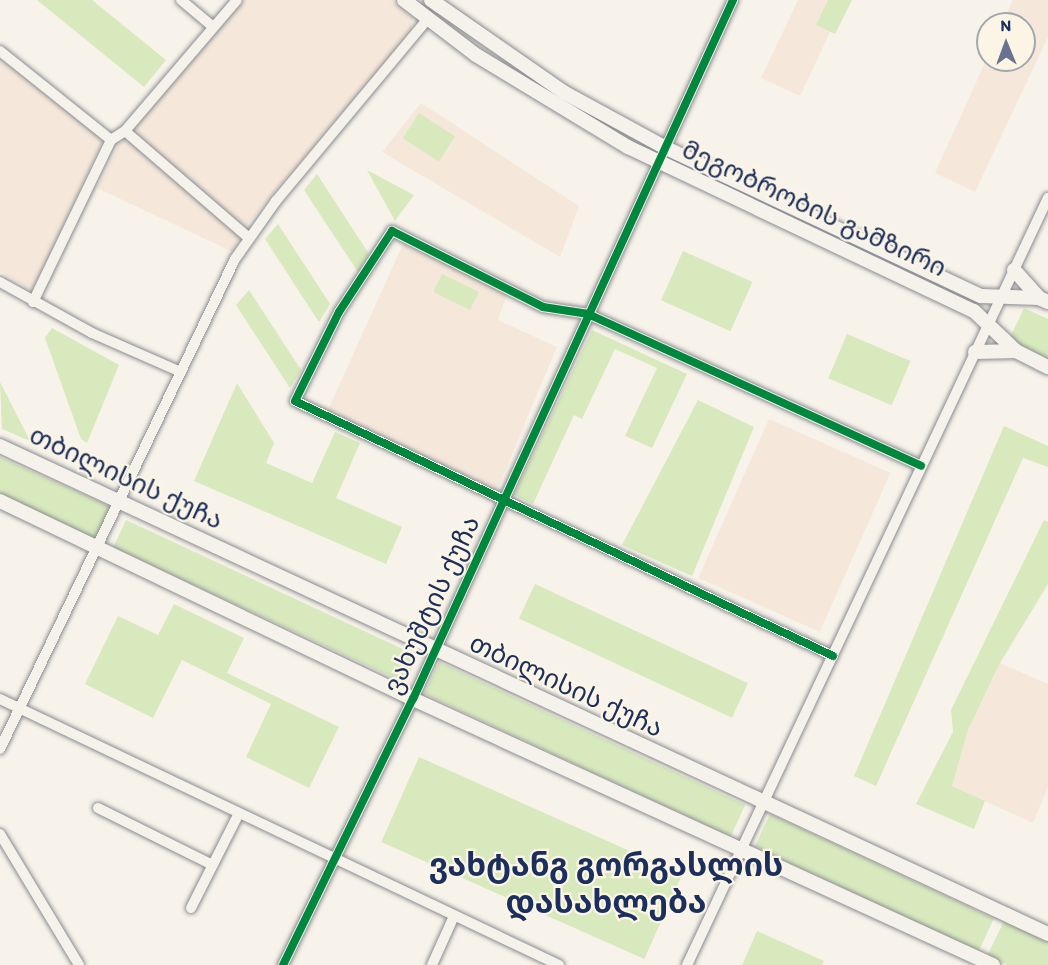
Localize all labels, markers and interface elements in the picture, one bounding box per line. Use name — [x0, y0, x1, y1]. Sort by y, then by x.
north arrow — [976, 12, 1036, 72]
text: N — [1000, 16, 1011, 35]
street label: მეგობრობის გამზირი — [677, 134, 951, 284]
street label: თბილისის ქუჩა — [24, 420, 228, 536]
street label: ვახუშტის ქუჩა — [377, 511, 487, 699]
street label: თბილისის ქუჩა — [464, 628, 668, 744]
district label: ვახტანგ გორგასლის დასახლება — [429, 847, 783, 922]

